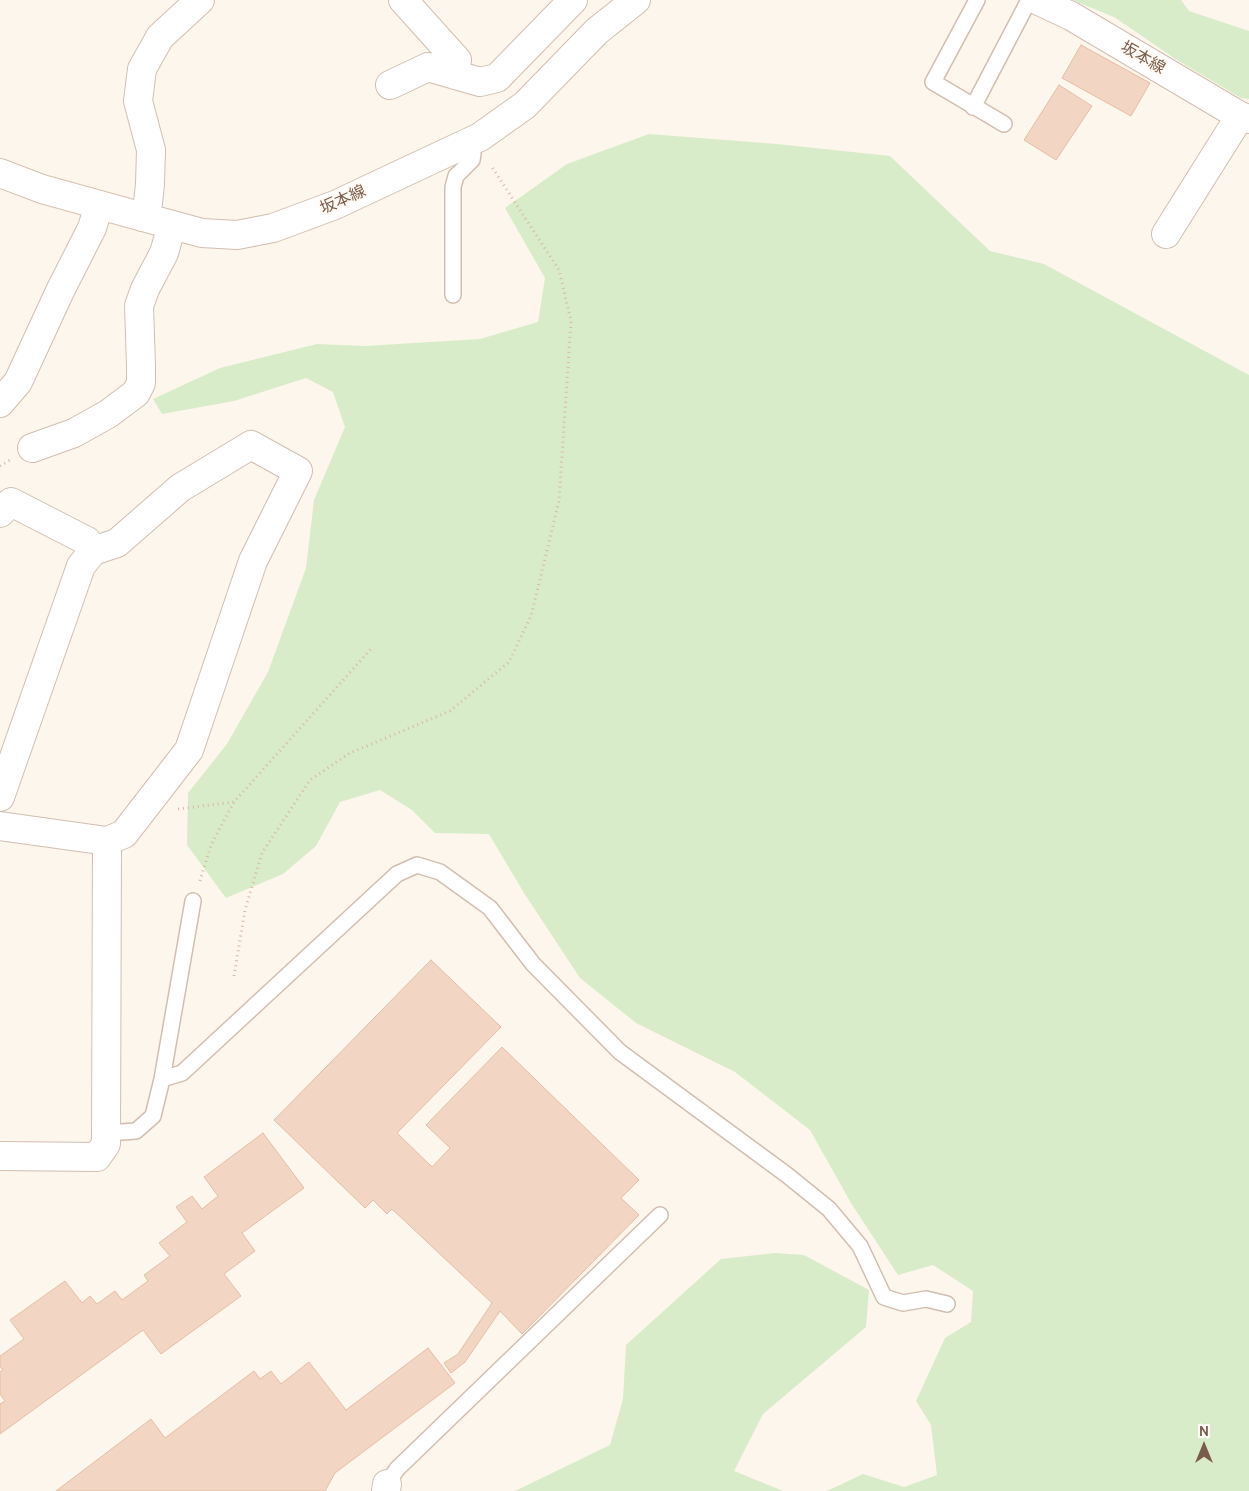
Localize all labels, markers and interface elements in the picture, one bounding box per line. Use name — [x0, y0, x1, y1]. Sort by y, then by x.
street label: 坂本線 — [1117, 38, 1169, 78]
street label: 坂本線 — [317, 181, 369, 219]
north arrow — [1179, 1421, 1229, 1471]
text: N — [1199, 1422, 1209, 1440]

